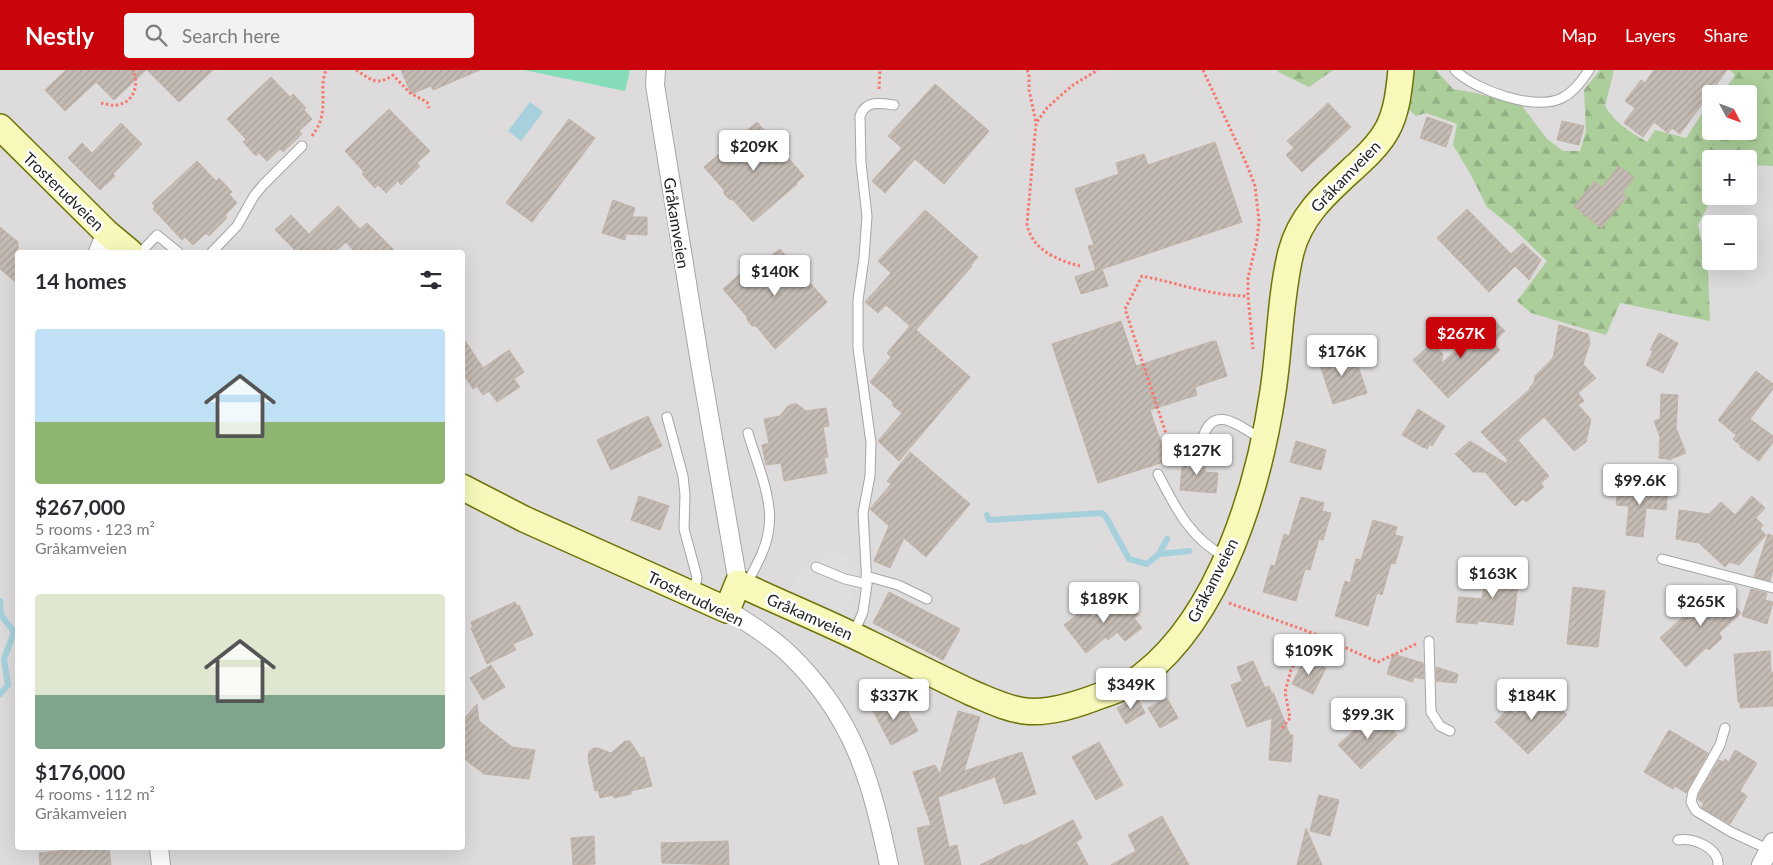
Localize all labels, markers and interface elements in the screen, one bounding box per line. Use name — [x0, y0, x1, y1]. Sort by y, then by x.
search box — [124, 13, 474, 58]
text: Nestly — [25, 21, 94, 50]
icon: search — [142, 21, 170, 49]
text: Search here — [182, 24, 280, 47]
text: Map — [1561, 24, 1597, 46]
text: Layers — [1625, 24, 1676, 46]
text: Share — [1704, 24, 1748, 46]
north arrow — [1702, 85, 1758, 140]
map controls — [1702, 85, 1757, 270]
pin: $209K — [719, 129, 789, 172]
text: $209K — [730, 136, 778, 155]
street label: Gråkamveien — [1306, 136, 1384, 216]
street label: Trosterudveien — [20, 148, 108, 234]
button: + — [1702, 150, 1757, 205]
street label: Gråkamveien — [660, 176, 694, 270]
button: − — [1702, 215, 1757, 270]
pin: $140K — [740, 254, 810, 297]
text: $140K — [751, 261, 799, 280]
icon: filters — [417, 266, 445, 294]
text: 14 homes — [35, 268, 126, 293]
pin: $267K — [1426, 316, 1496, 359]
text: $267K — [1437, 323, 1485, 342]
pin: $176K — [1307, 334, 1377, 377]
text: $176K — [1318, 341, 1366, 360]
icon: home — [195, 361, 285, 451]
pin: $127K — [1162, 434, 1232, 476]
text: $127K — [1173, 440, 1221, 459]
pin: $99.6K — [1599, 464, 1681, 506]
text: $99.6K — [1614, 470, 1666, 489]
text: $267,000 — [35, 494, 125, 519]
text: 5 rooms · 123 m² — [35, 519, 155, 538]
street label: Gråkamveien — [1183, 535, 1241, 625]
text: Gråkamveien — [35, 538, 127, 557]
pin: $163K — [1458, 556, 1528, 599]
text: $163K — [1469, 563, 1517, 582]
street label: Trosterudveien — [645, 567, 747, 629]
pin: $189K — [1069, 582, 1139, 624]
pin: $265K — [1666, 584, 1736, 627]
text: $189K — [1080, 588, 1128, 607]
street label: Gråkamveien — [764, 589, 856, 643]
text: $265K — [1677, 591, 1725, 610]
icon: home — [195, 626, 285, 716]
pin: $109K — [1274, 634, 1344, 676]
text: $109K — [1285, 640, 1333, 659]
pin: $349K — [1096, 668, 1166, 710]
text: $349K — [1107, 674, 1155, 693]
pin: $337K — [859, 678, 929, 721]
pin: $184K — [1497, 678, 1567, 721]
text: $337K — [870, 685, 918, 704]
text: $184K — [1508, 685, 1556, 704]
pin: $99.3K — [1327, 698, 1409, 740]
text: $99.3K — [1342, 704, 1394, 723]
text: $176,000 — [35, 759, 125, 784]
text: 4 rooms · 112 m² — [35, 784, 155, 803]
text: Gråkamveien — [35, 803, 127, 822]

